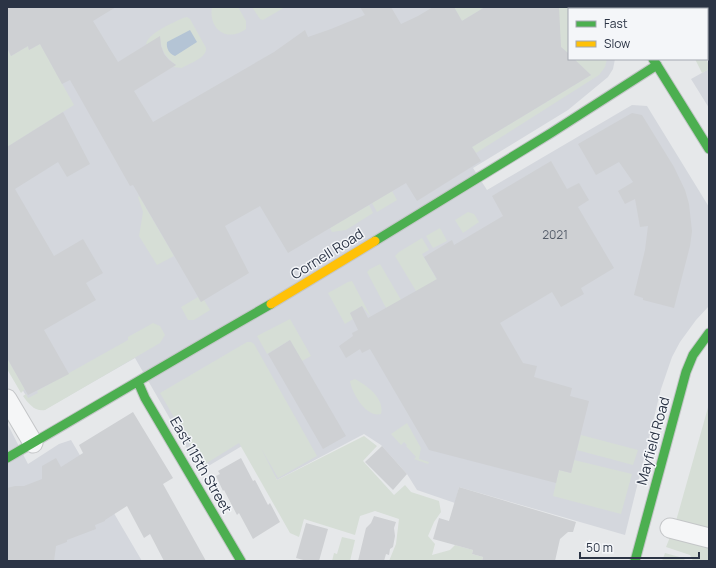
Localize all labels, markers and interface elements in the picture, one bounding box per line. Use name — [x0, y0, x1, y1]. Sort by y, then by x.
legend — [568, 8, 708, 60]
text: Fast — [604, 15, 628, 32]
text: Slow — [604, 35, 630, 52]
street label: Cornell Road — [287, 224, 367, 283]
house number: 2021 — [542, 226, 568, 243]
street label: Mayfield Road — [632, 395, 673, 487]
street label: East 115th Street — [166, 413, 237, 517]
scale bar — [580, 534, 699, 560]
text: 50 m — [586, 539, 613, 556]

